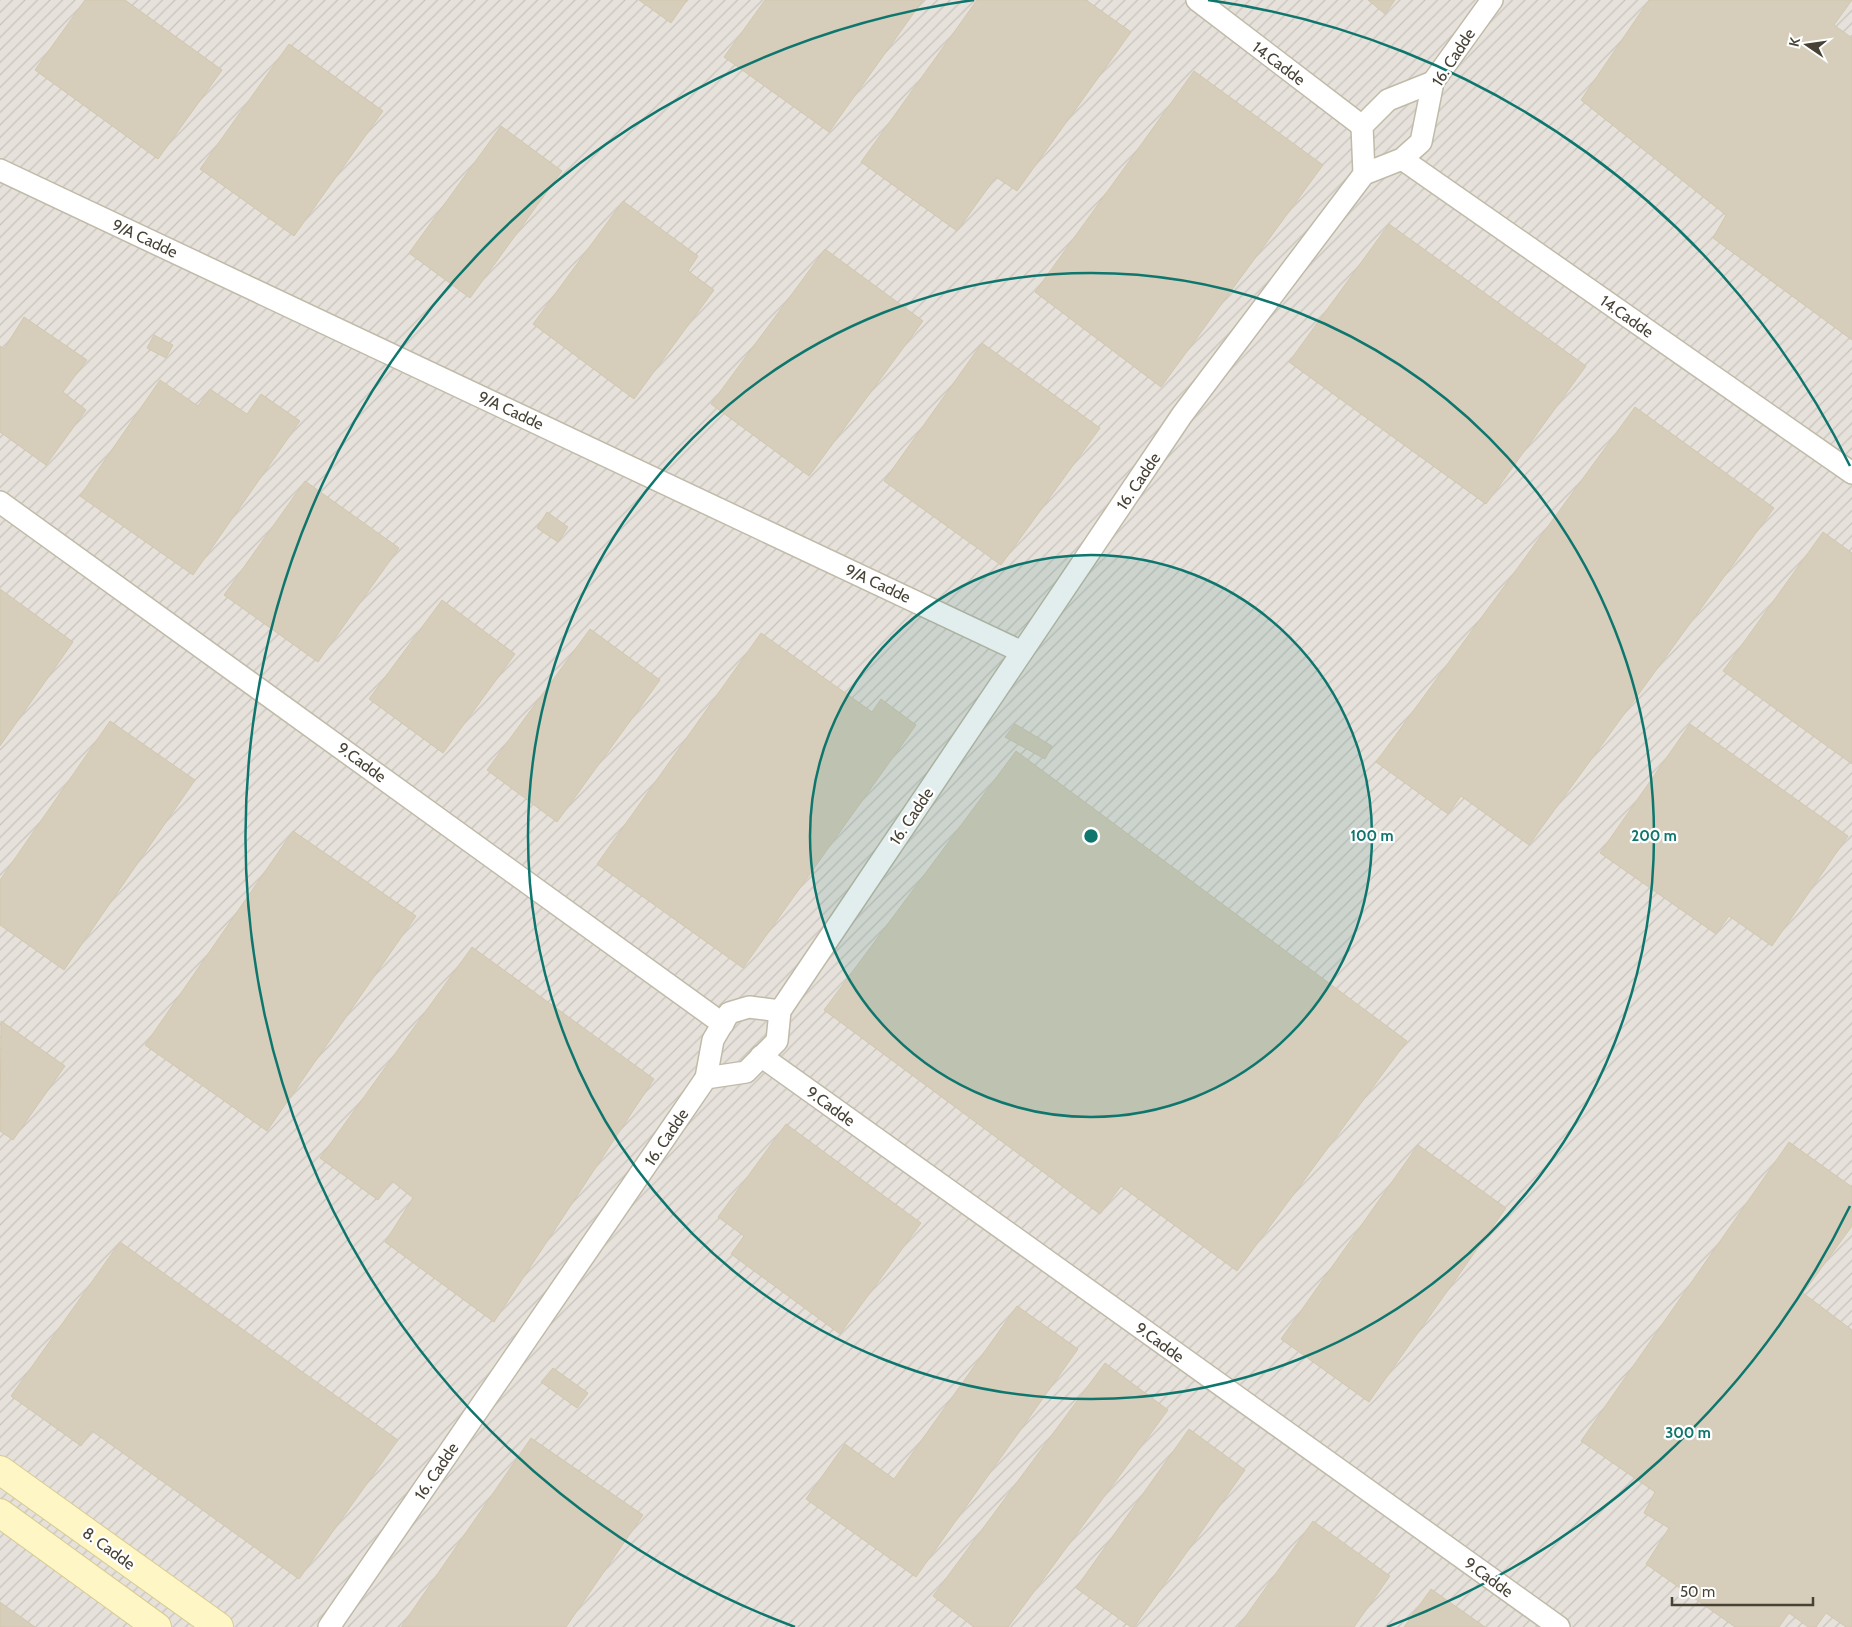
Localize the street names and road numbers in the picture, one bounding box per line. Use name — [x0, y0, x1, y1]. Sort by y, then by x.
street label: 16. Cadde — [1428, 25, 1479, 90]
street label: 14.Cadde — [1249, 38, 1309, 89]
street label: 9/A Cadde — [109, 215, 180, 262]
street label: 14.Cadde — [1596, 291, 1657, 342]
street label: 9/A Cadde — [475, 387, 546, 434]
street label: 16. Cadde — [1112, 449, 1164, 513]
street label: 9/A Cadde — [842, 560, 913, 607]
street label: 9.Cadde — [334, 738, 390, 786]
street label: 16. Cadde — [885, 784, 937, 848]
street label: 9.Cadde — [803, 1082, 859, 1130]
street label: 16. Cadde — [640, 1105, 692, 1169]
street label: 9.Cadde — [1132, 1318, 1188, 1366]
street label: 16. Cadde — [410, 1439, 462, 1503]
street label: 8. Cadde — [79, 1523, 139, 1574]
street label: 9.Cadde — [1461, 1553, 1517, 1601]

